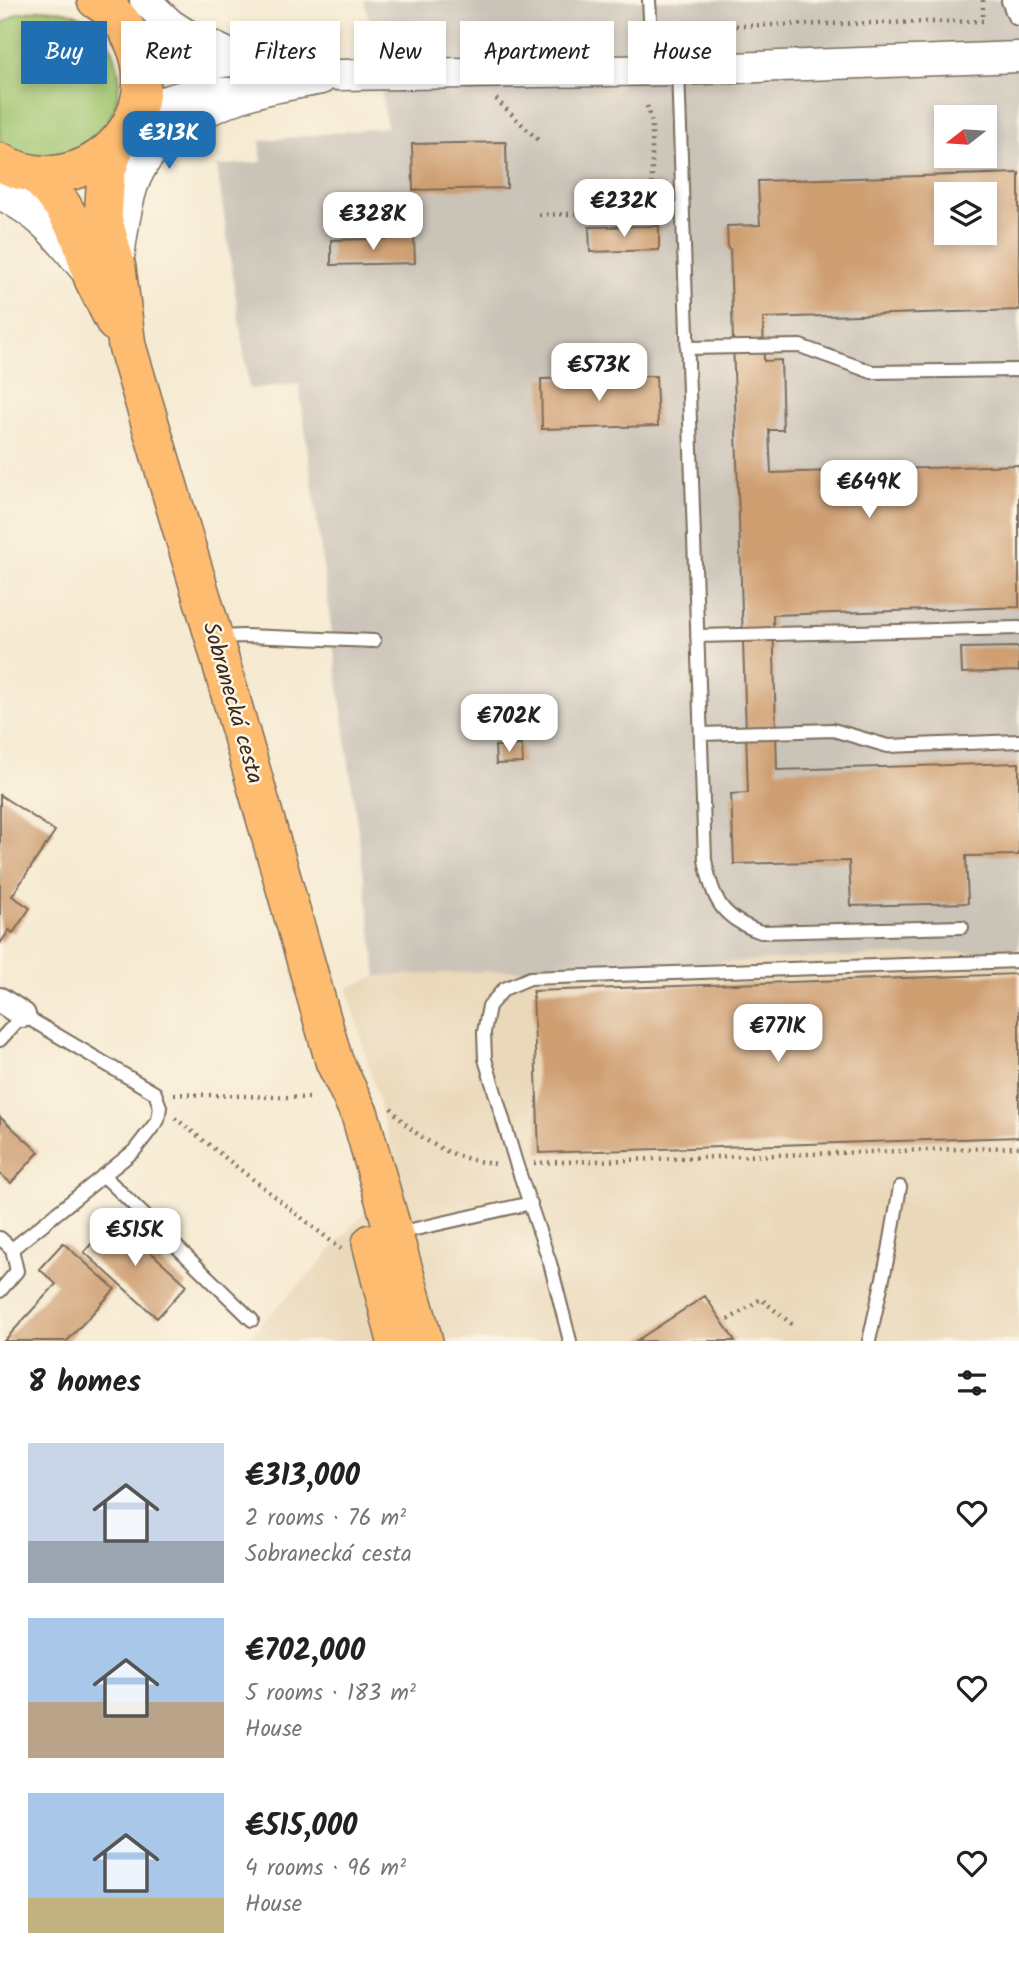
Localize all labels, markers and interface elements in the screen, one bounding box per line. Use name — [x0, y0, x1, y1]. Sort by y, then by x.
chip: Buy — [21, 21, 107, 84]
chip: Rent — [121, 21, 216, 84]
chip: Filters — [230, 21, 340, 84]
chip: New — [354, 21, 446, 84]
chip: Apartment — [460, 21, 614, 84]
chip: House — [628, 21, 736, 84]
north arrow — [934, 105, 998, 168]
map controls — [934, 105, 997, 245]
pin: €313K — [120, 111, 218, 171]
text: €313K — [139, 116, 199, 152]
pin: €232K — [575, 180, 673, 239]
button: layers — [934, 182, 997, 245]
text: €232K — [590, 184, 658, 220]
pin: €328K — [324, 192, 422, 252]
text: €328K — [339, 197, 407, 233]
pin: €573K — [550, 344, 648, 403]
text: €573K — [567, 348, 631, 384]
pin: €649K — [820, 461, 918, 520]
text: €649K — [836, 465, 902, 501]
street label: Sobranecká cesta — [192, 618, 272, 788]
pin: €702K — [460, 694, 558, 754]
text: €702K — [477, 699, 541, 735]
pin: €771K — [729, 1004, 827, 1064]
text: €771K — [749, 1009, 807, 1045]
pin: €515K — [86, 1208, 184, 1268]
text: €515K — [106, 1213, 164, 1249]
text: 8 homes — [28, 1359, 141, 1407]
icon: filters — [953, 1364, 991, 1402]
text: €313,000 — [245, 1453, 360, 1501]
icon: home — [84, 1471, 168, 1555]
icon: heart — [953, 1494, 991, 1532]
text: 2 rooms · 76 m² — [245, 1501, 406, 1537]
text: Sobranecká cesta — [245, 1537, 412, 1573]
text: €702,000 — [245, 1628, 365, 1676]
icon: home — [84, 1646, 168, 1730]
icon: heart — [953, 1669, 991, 1707]
text: 5 rooms · 183 m² — [245, 1676, 416, 1712]
text: House — [245, 1712, 302, 1748]
text: €515,000 — [245, 1803, 357, 1851]
icon: home — [84, 1821, 168, 1905]
icon: heart — [953, 1844, 991, 1882]
text: 4 rooms · 96 m² — [245, 1851, 406, 1887]
text: House — [245, 1887, 302, 1923]

